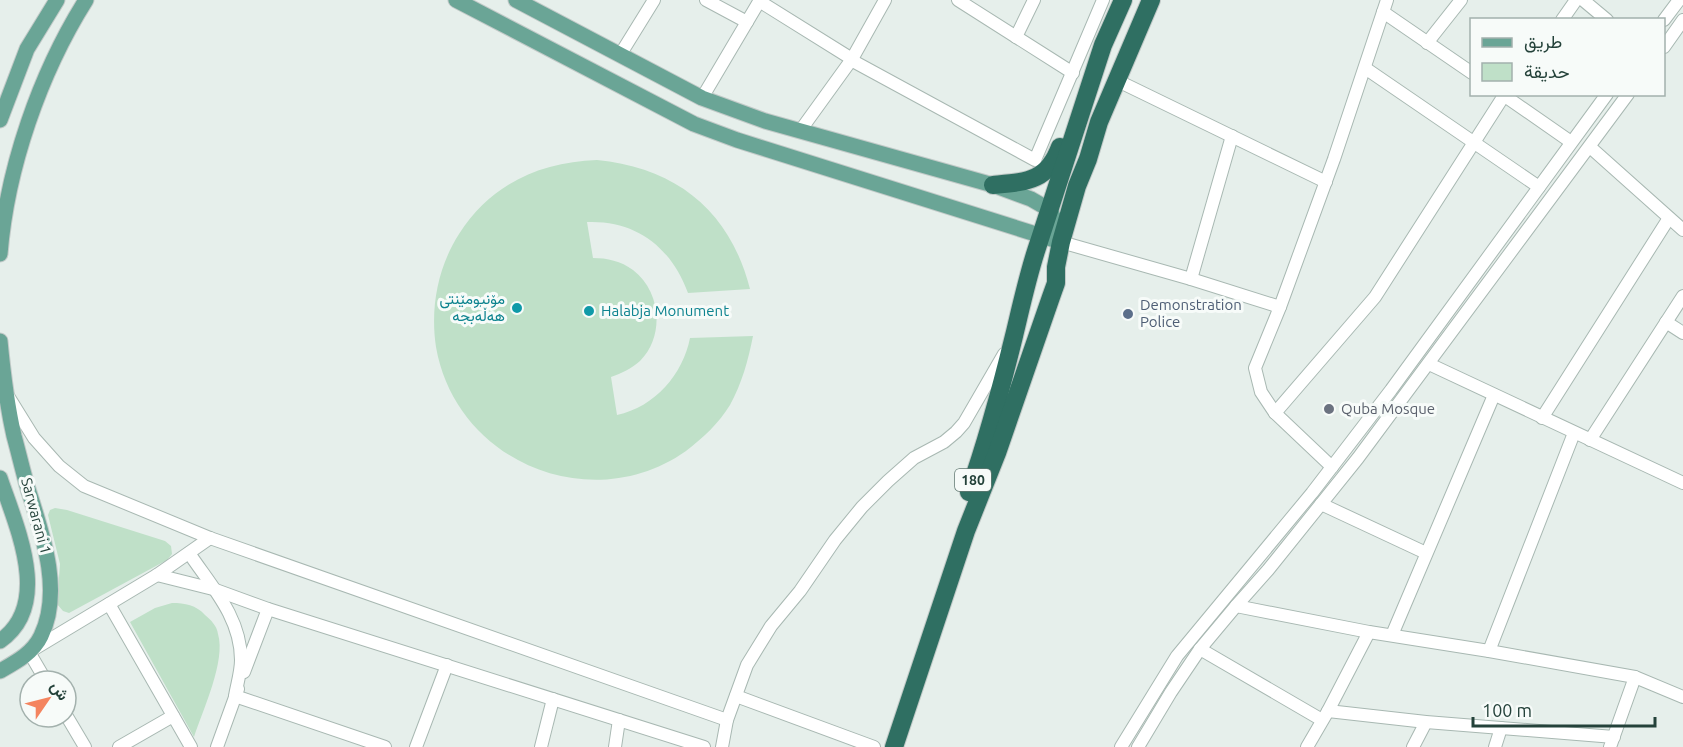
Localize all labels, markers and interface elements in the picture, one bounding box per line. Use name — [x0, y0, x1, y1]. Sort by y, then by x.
legend — [1470, 18, 1665, 96]
text: طريق — [1524, 31, 1562, 53]
text: حديقة — [1524, 61, 1570, 82]
place label: مۆنیومێنتی هەڵەبجە — [440, 290, 505, 325]
place label: Demonstration Police — [1140, 296, 1242, 330]
marker: مۆنیومێنتی هەڵەبجە — [510, 301, 524, 315]
place label: Halabja Monument — [601, 302, 729, 319]
marker: Halabja Monument — [582, 304, 596, 318]
marker: Demonstration Police — [1121, 307, 1135, 321]
place label: Quba Mosque — [1341, 400, 1435, 417]
marker: Quba Mosque — [1322, 402, 1336, 416]
road number: 180 — [955, 469, 991, 491]
street label: Sarwarani 1 — [18, 476, 55, 556]
north arrow — [18, 669, 78, 729]
text: ش — [47, 677, 73, 704]
scale bar — [1473, 690, 1654, 728]
text: 100 m — [1482, 700, 1532, 720]

